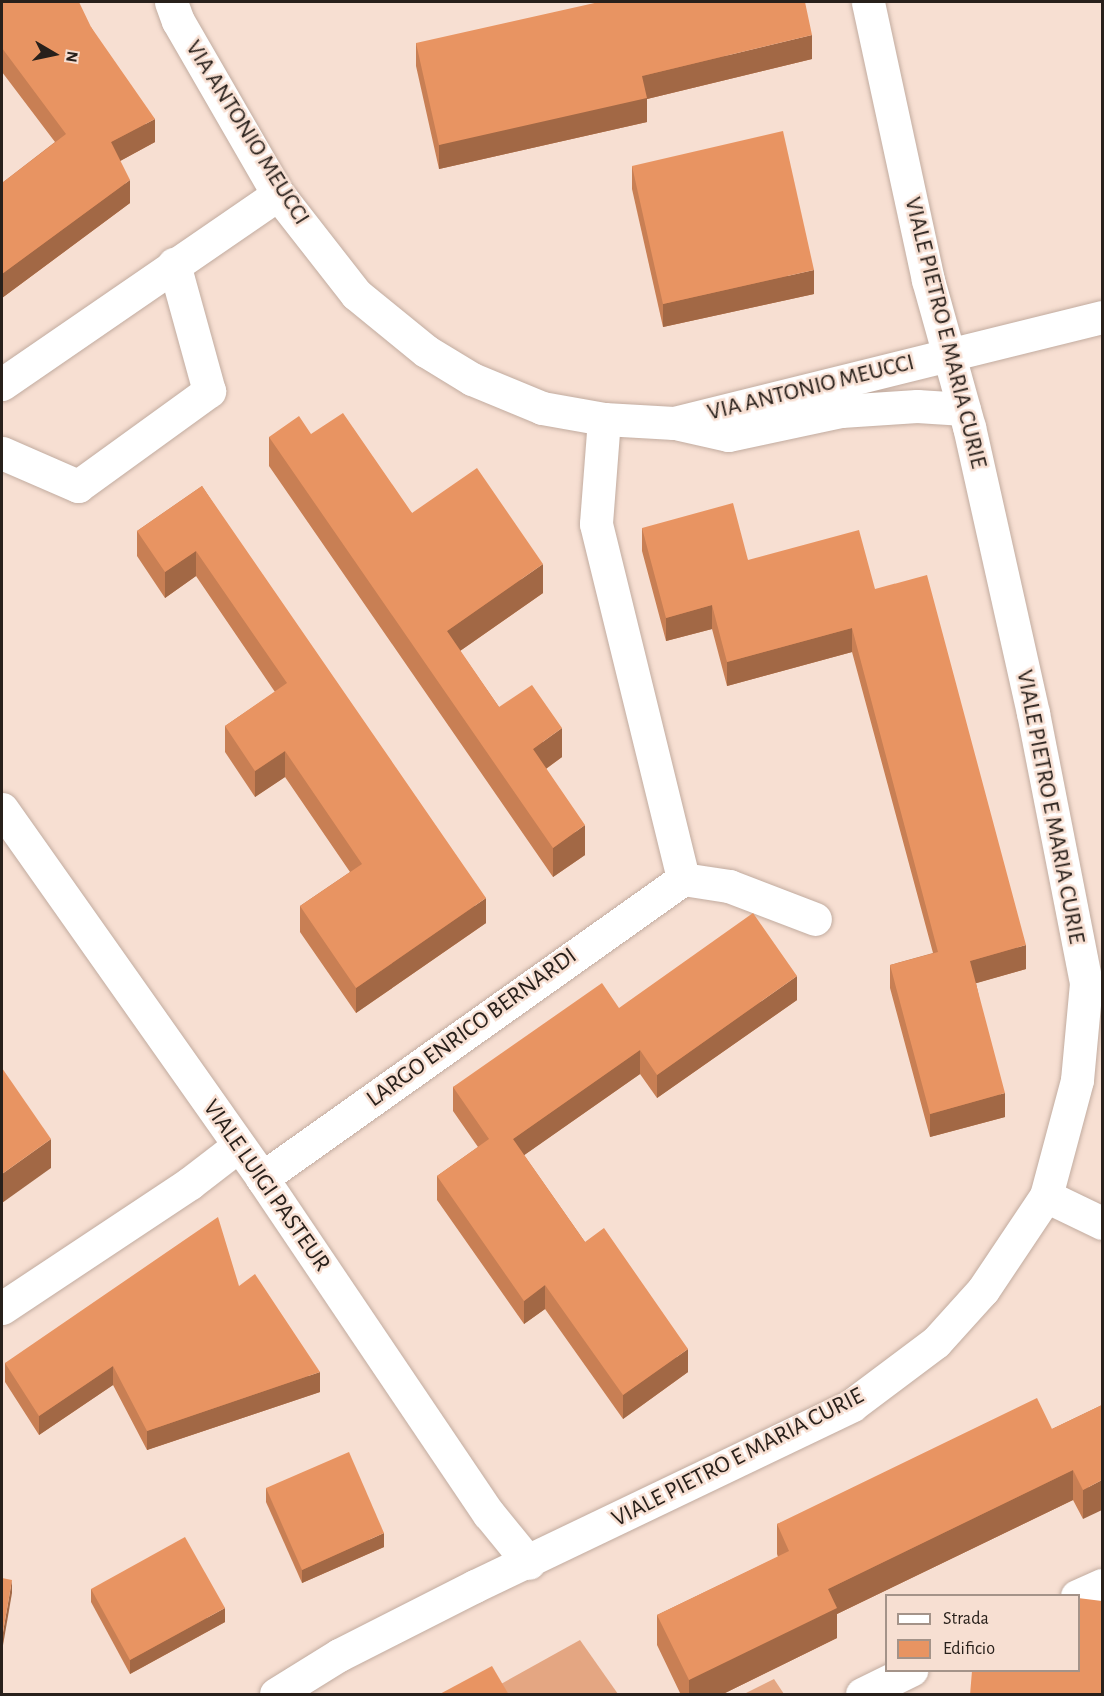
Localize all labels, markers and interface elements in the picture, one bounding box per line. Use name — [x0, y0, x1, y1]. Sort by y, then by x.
north arrow — [24, 24, 84, 84]
street label: VIA ANTONIO MEUCCI — [179, 35, 315, 231]
text: N — [63, 50, 81, 64]
street label: VIALE PIETRO E MARIA CURIE — [897, 194, 993, 472]
street label: VIA ANTONIO MEUCCI — [705, 348, 917, 428]
street label: VIALE PIETRO E MARIA CURIE — [1009, 668, 1091, 946]
street label: LARGO ENRICO BERNARDI — [361, 942, 583, 1114]
street label: VIALE LUIGI PASTEUR — [196, 1095, 336, 1277]
street label: VIALE PIETRO E MARIA CURIE — [607, 1382, 869, 1534]
legend — [885, 1594, 1080, 1672]
text: Strada — [943, 1610, 989, 1628]
text: Edificio — [943, 1640, 995, 1658]

